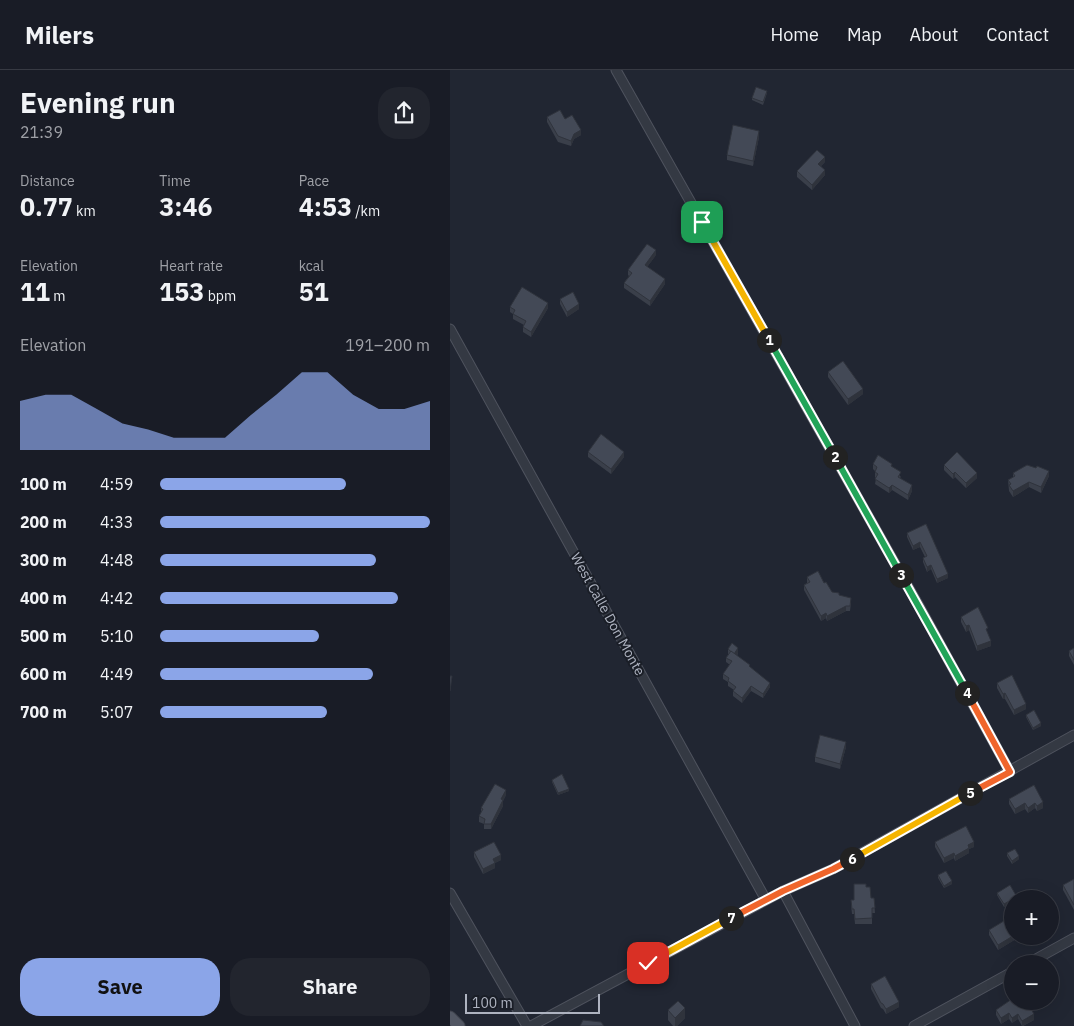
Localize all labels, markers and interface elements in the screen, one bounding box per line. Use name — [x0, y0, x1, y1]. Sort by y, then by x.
text: Milers — [25, 19, 94, 51]
text: Home — [771, 23, 819, 46]
text: Map — [847, 23, 882, 46]
text: About — [910, 23, 958, 46]
text: Contact — [986, 23, 1049, 46]
text: Evening run — [20, 84, 176, 121]
button: share — [378, 87, 430, 139]
text: 21:39 — [20, 122, 63, 142]
text: Distance — [20, 172, 75, 190]
text: Time — [159, 172, 191, 190]
text: Pace — [299, 172, 329, 190]
text: 0.77 — [20, 190, 73, 223]
text: 3:46 — [159, 190, 213, 223]
text: 4:53 — [299, 190, 352, 223]
pin — [681, 201, 723, 243]
text: km — [73, 202, 96, 220]
text: /km — [352, 202, 380, 220]
icon: arrive — [688, 208, 716, 236]
text: Elevation — [20, 257, 78, 275]
text: Heart rate — [159, 257, 223, 275]
text: kcal — [299, 257, 324, 275]
text: 11 — [20, 275, 50, 308]
text: 153 — [159, 275, 204, 308]
text: 51 — [299, 275, 329, 308]
text: m — [50, 287, 66, 305]
text: bpm — [204, 287, 236, 305]
pin: 1 — [756, 328, 782, 352]
text: 1 — [765, 331, 774, 349]
text: Elevation — [20, 335, 86, 355]
text: 191–200 m — [345, 335, 430, 355]
pin: 2 — [822, 444, 848, 470]
text: 2 — [831, 448, 840, 466]
text: 100 m — [20, 474, 67, 494]
text: 4:59 — [100, 474, 133, 494]
text: 200 m — [20, 512, 67, 532]
text: 4:33 — [100, 512, 133, 532]
street label: West Calle Don Monte — [567, 549, 649, 679]
text: 300 m — [20, 550, 67, 570]
text: 4:48 — [100, 550, 133, 570]
pin: 3 — [888, 562, 914, 588]
text: 3 — [897, 566, 906, 584]
text: 400 m — [20, 588, 67, 608]
text: 4:42 — [100, 588, 133, 608]
text: 500 m — [20, 626, 67, 646]
text: 5:10 — [100, 626, 133, 646]
text: 600 m — [20, 664, 67, 684]
text: 4:49 — [100, 664, 133, 684]
pin: 4 — [954, 680, 980, 706]
text: 4 — [963, 684, 972, 702]
text: 700 m — [20, 702, 67, 722]
text: 5:07 — [100, 702, 133, 722]
pin: 5 — [958, 780, 982, 806]
text: 5 — [966, 784, 975, 802]
pin: 6 — [840, 846, 864, 872]
text: 6 — [848, 850, 857, 868]
map controls — [1004, 890, 1059, 1010]
button: + — [1004, 890, 1059, 945]
pin: 7 — [718, 906, 744, 930]
text: 7 — [727, 909, 736, 927]
pin — [627, 942, 669, 984]
icon: check — [634, 949, 662, 977]
button: − — [1004, 955, 1059, 1010]
button: Save — [20, 958, 220, 1016]
button: Share — [230, 958, 430, 1016]
scale bar — [465, 991, 600, 1014]
text: 100 m — [472, 994, 513, 1012]

